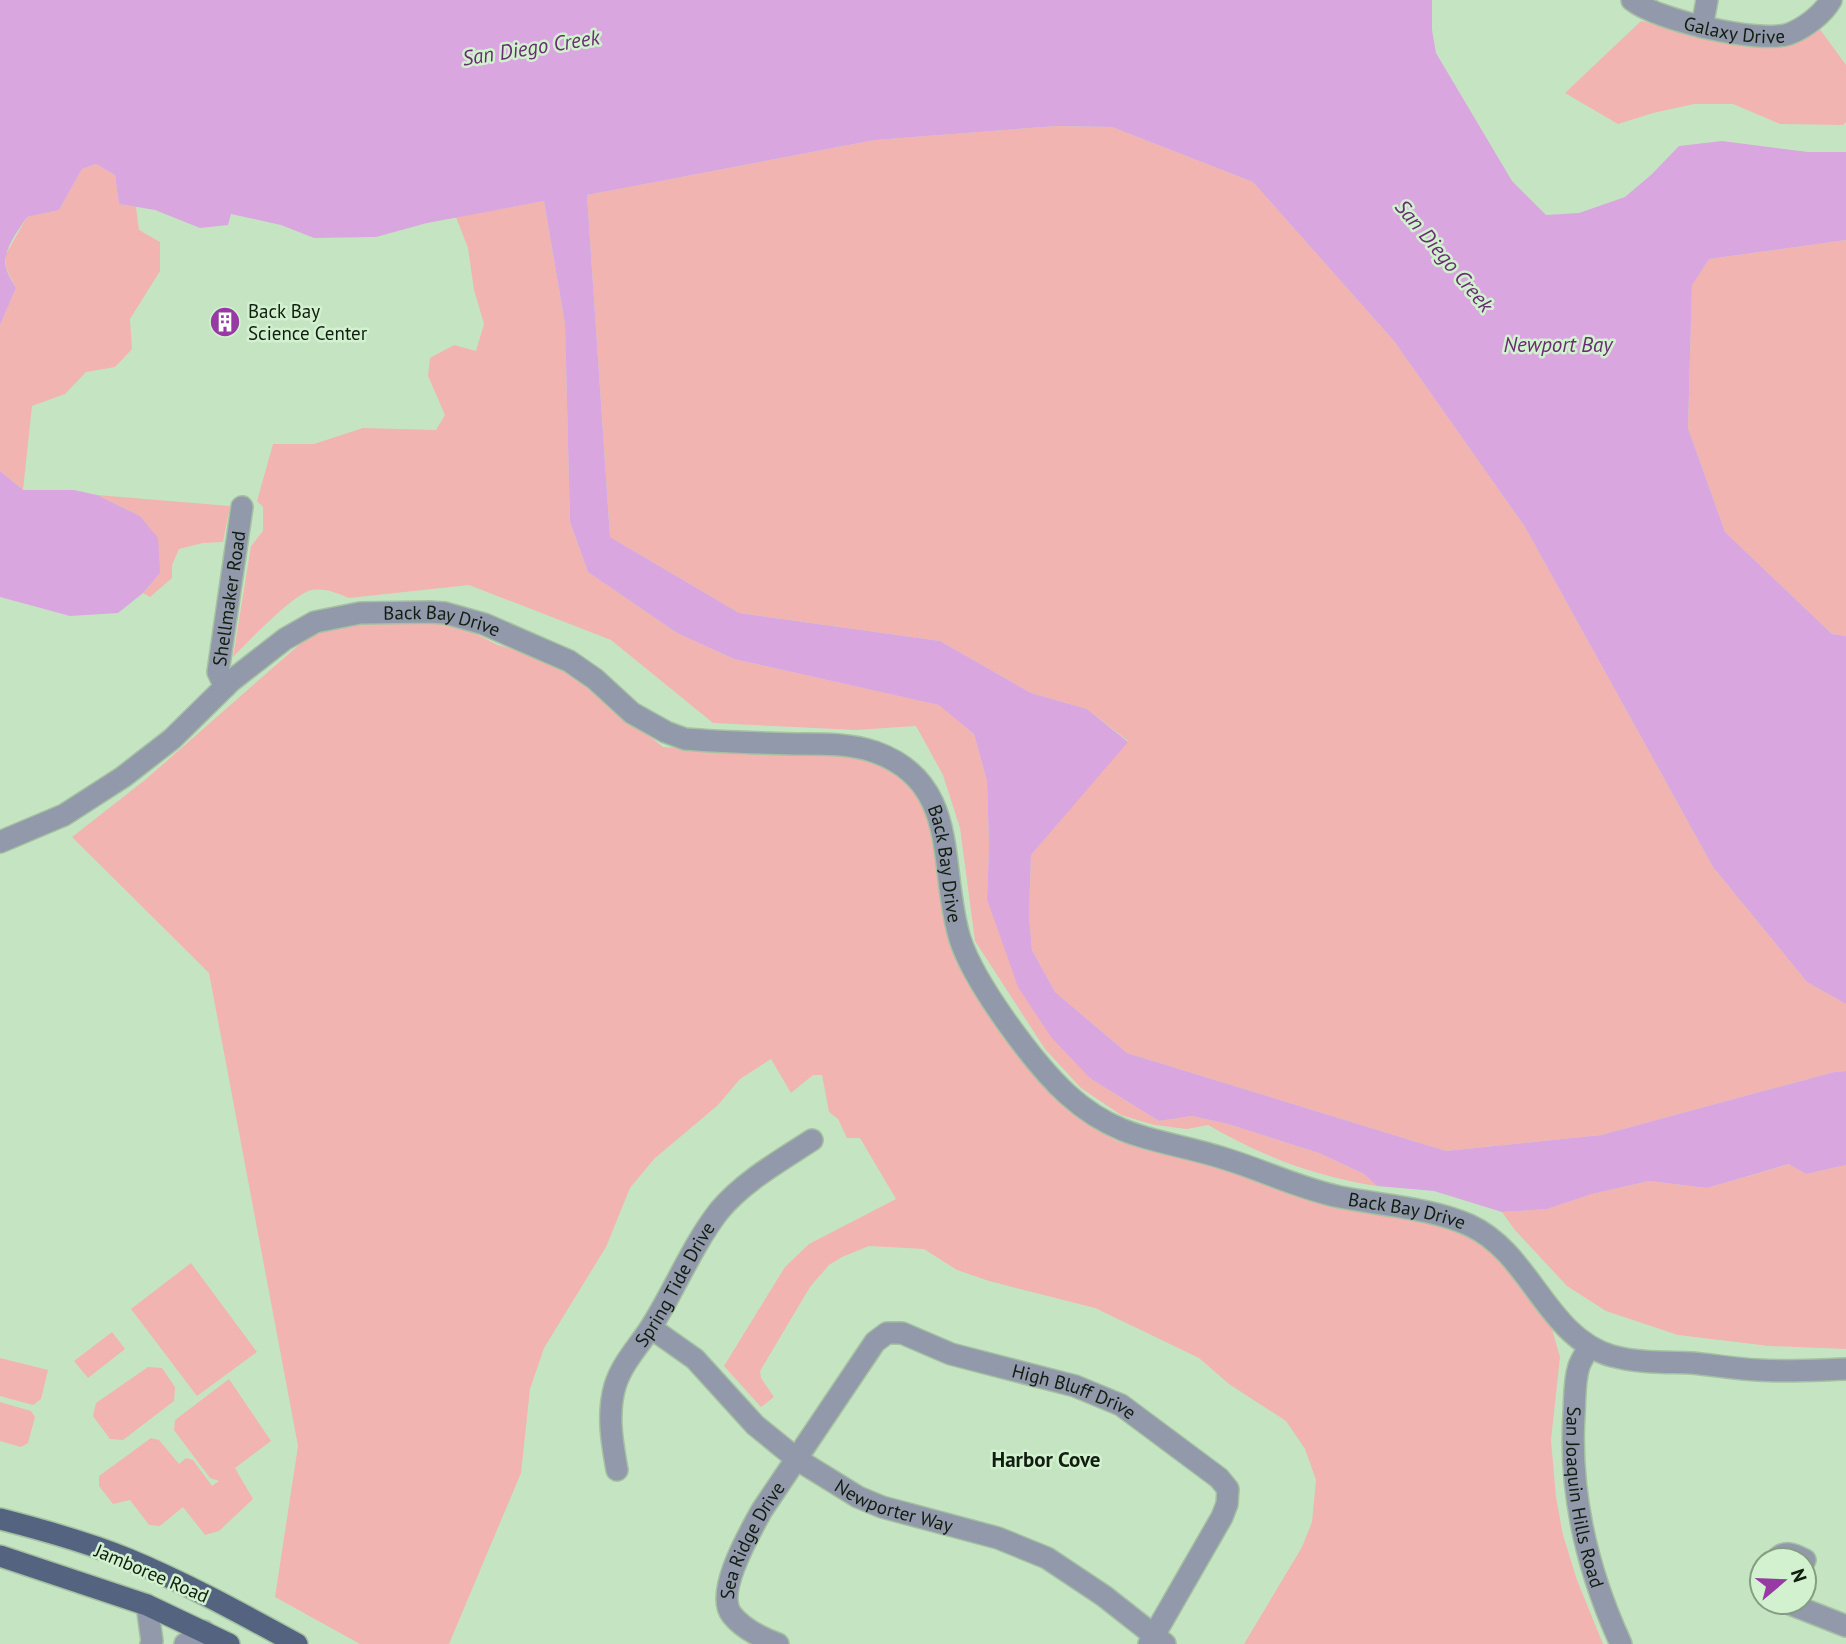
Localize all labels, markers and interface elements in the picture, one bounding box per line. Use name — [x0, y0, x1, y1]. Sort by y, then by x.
street label: Galaxy Drive — [1681, 11, 1786, 48]
water label: San Diego Creek — [460, 23, 603, 72]
water label: San Diego Creek — [1389, 194, 1500, 319]
place label: Back Bay Science Center — [248, 299, 368, 345]
building icon: Back Bay Science Center — [208, 305, 242, 339]
water label: Newport Bay — [1504, 331, 1614, 358]
street label: Shellmaker Road — [207, 529, 250, 668]
street label: Back Bay Drive — [383, 600, 504, 642]
street label: Back Bay Drive — [923, 801, 967, 925]
street label: Back Bay Drive — [1346, 1187, 1469, 1234]
street label: Spring Tide Drive — [629, 1217, 720, 1352]
street label: High Bluff Drive — [1010, 1358, 1141, 1424]
street label: San Joaquin Hills Road — [1561, 1406, 1610, 1591]
district label: Harbor Cove — [992, 1446, 1100, 1473]
street label: Newporter Way — [830, 1474, 956, 1537]
street label: Sea Ridge Drive — [715, 1477, 790, 1600]
street label: Jamboree Road — [90, 1538, 213, 1608]
north arrow — [1748, 1546, 1818, 1616]
text: N — [1786, 1566, 1812, 1585]

